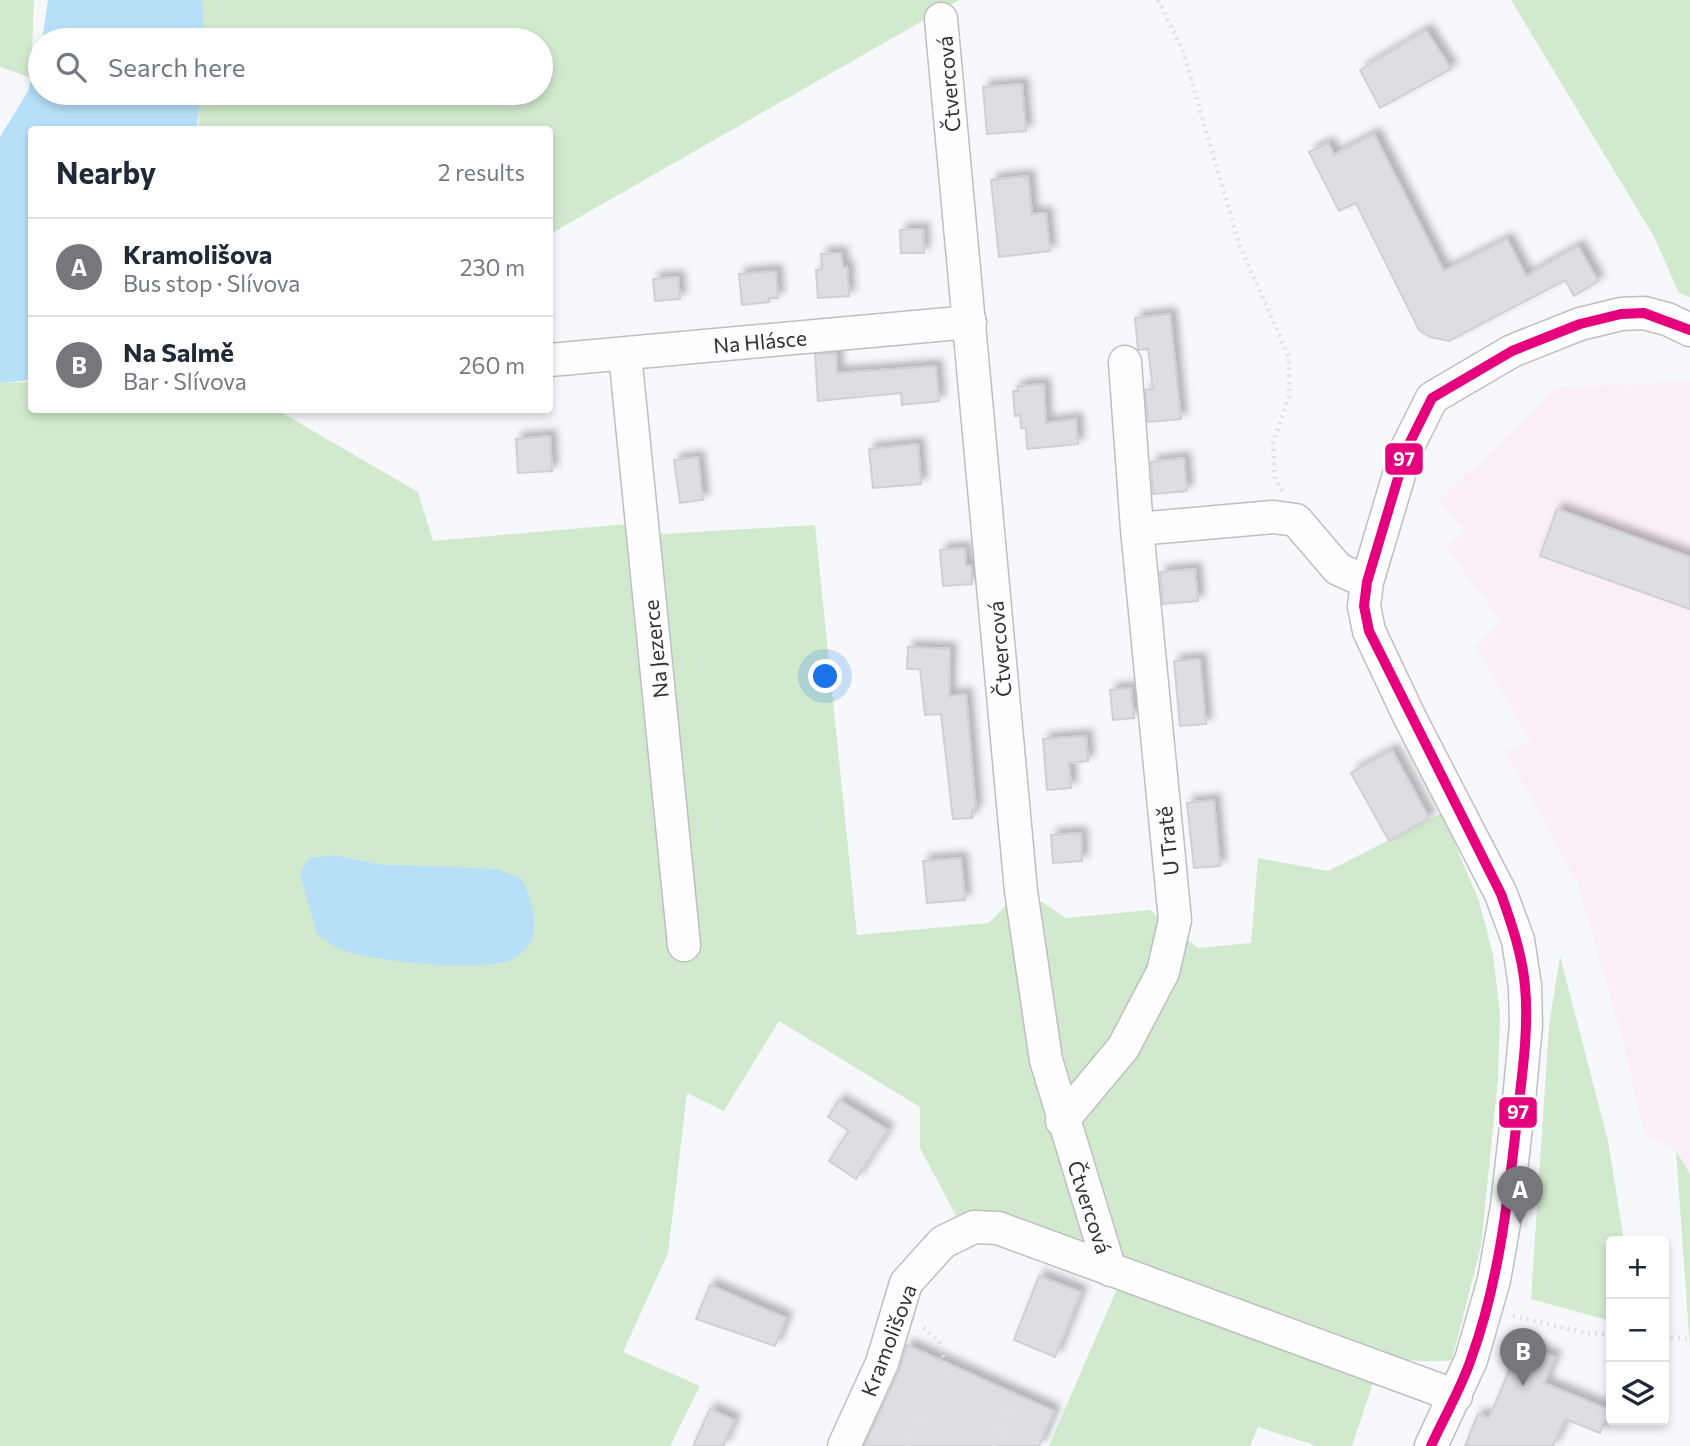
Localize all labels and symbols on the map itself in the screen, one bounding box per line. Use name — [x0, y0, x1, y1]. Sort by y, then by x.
street label: Čtvercová — [931, 35, 965, 133]
street label: Na Hlásce — [712, 324, 808, 358]
line badge: 97 — [1384, 442, 1424, 476]
text: 97 — [1393, 447, 1415, 470]
street label: Na Jezerce — [637, 598, 673, 700]
street label: Čtvercová — [982, 600, 1016, 698]
your location — [808, 659, 842, 693]
street label: U Tratě — [1151, 805, 1183, 877]
line badge: 97 — [1498, 1096, 1538, 1129]
text: 97 — [1507, 1100, 1529, 1123]
street label: Čtvercová — [1063, 1157, 1117, 1257]
pin: A — [1497, 1166, 1543, 1224]
street label: Kramolišova — [855, 1280, 921, 1400]
pin: B — [1500, 1328, 1546, 1386]

